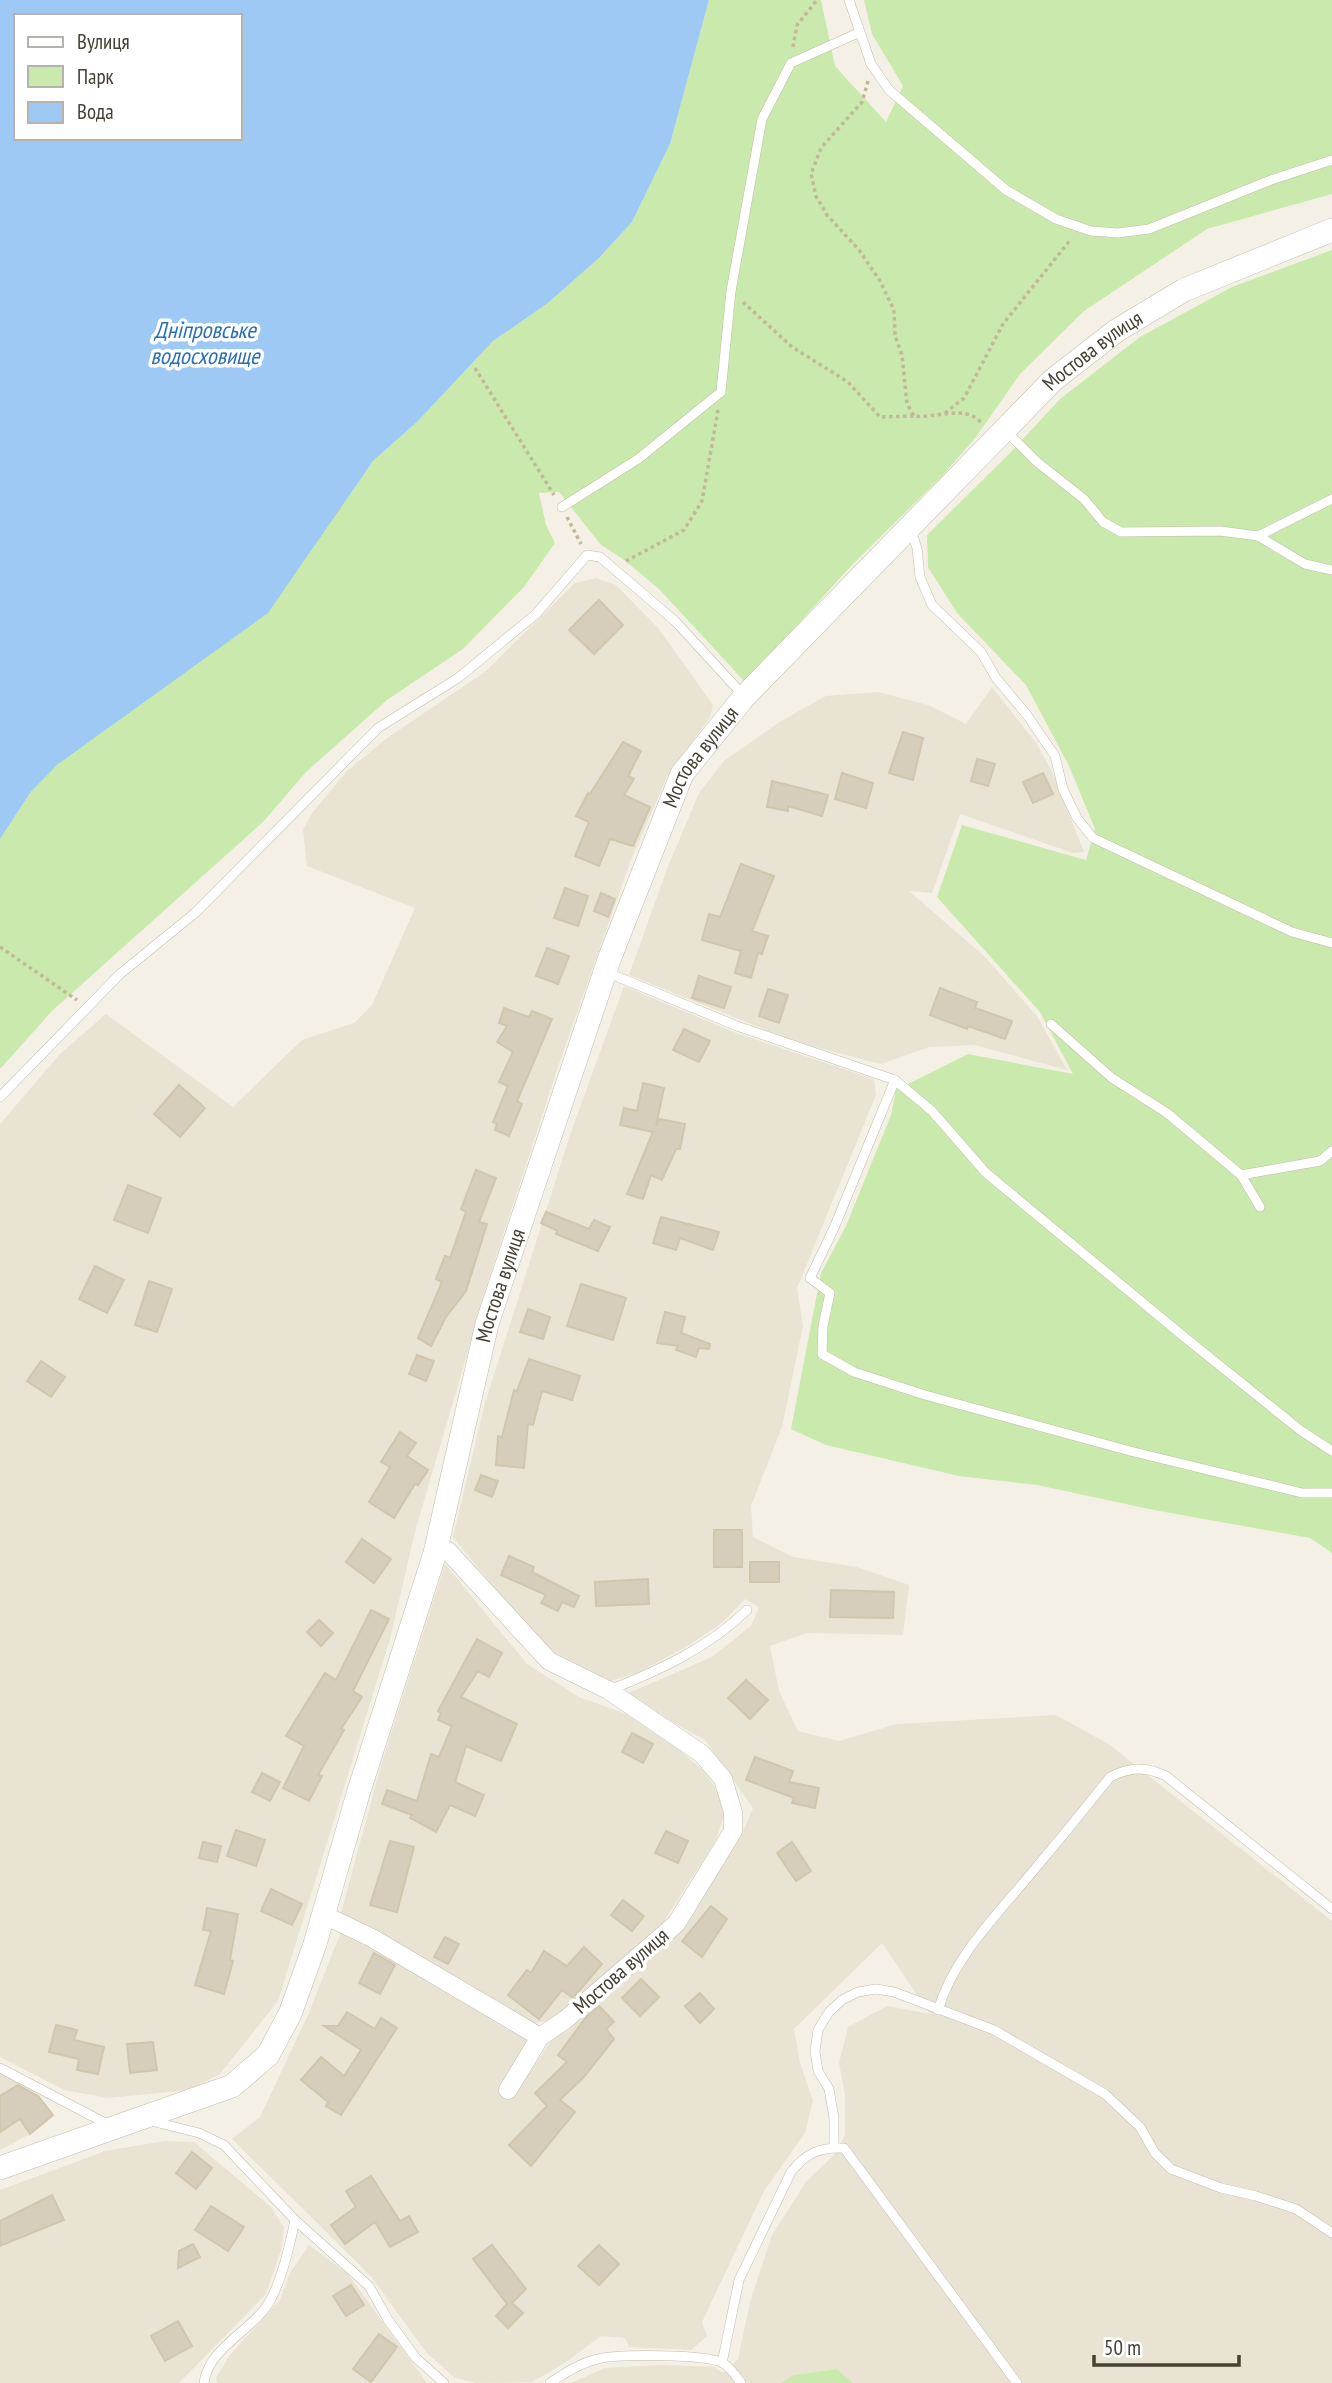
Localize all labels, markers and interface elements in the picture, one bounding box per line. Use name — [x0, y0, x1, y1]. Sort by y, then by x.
legend — [14, 14, 242, 140]
text: Вулиця — [77, 28, 130, 55]
text: Парк — [77, 63, 114, 90]
text: Вода — [77, 98, 114, 125]
street label: Мостова вулиця — [1036, 304, 1147, 396]
water label: Дніпровське водосховище — [150, 315, 261, 370]
street label: Мостова вулиця — [656, 701, 744, 811]
street label: Мостова вулиця — [469, 1225, 531, 1345]
street label: Мостова вулиця — [567, 1922, 674, 2019]
scale bar — [1094, 2324, 1239, 2368]
text: 50 m — [1104, 2334, 1141, 2361]

